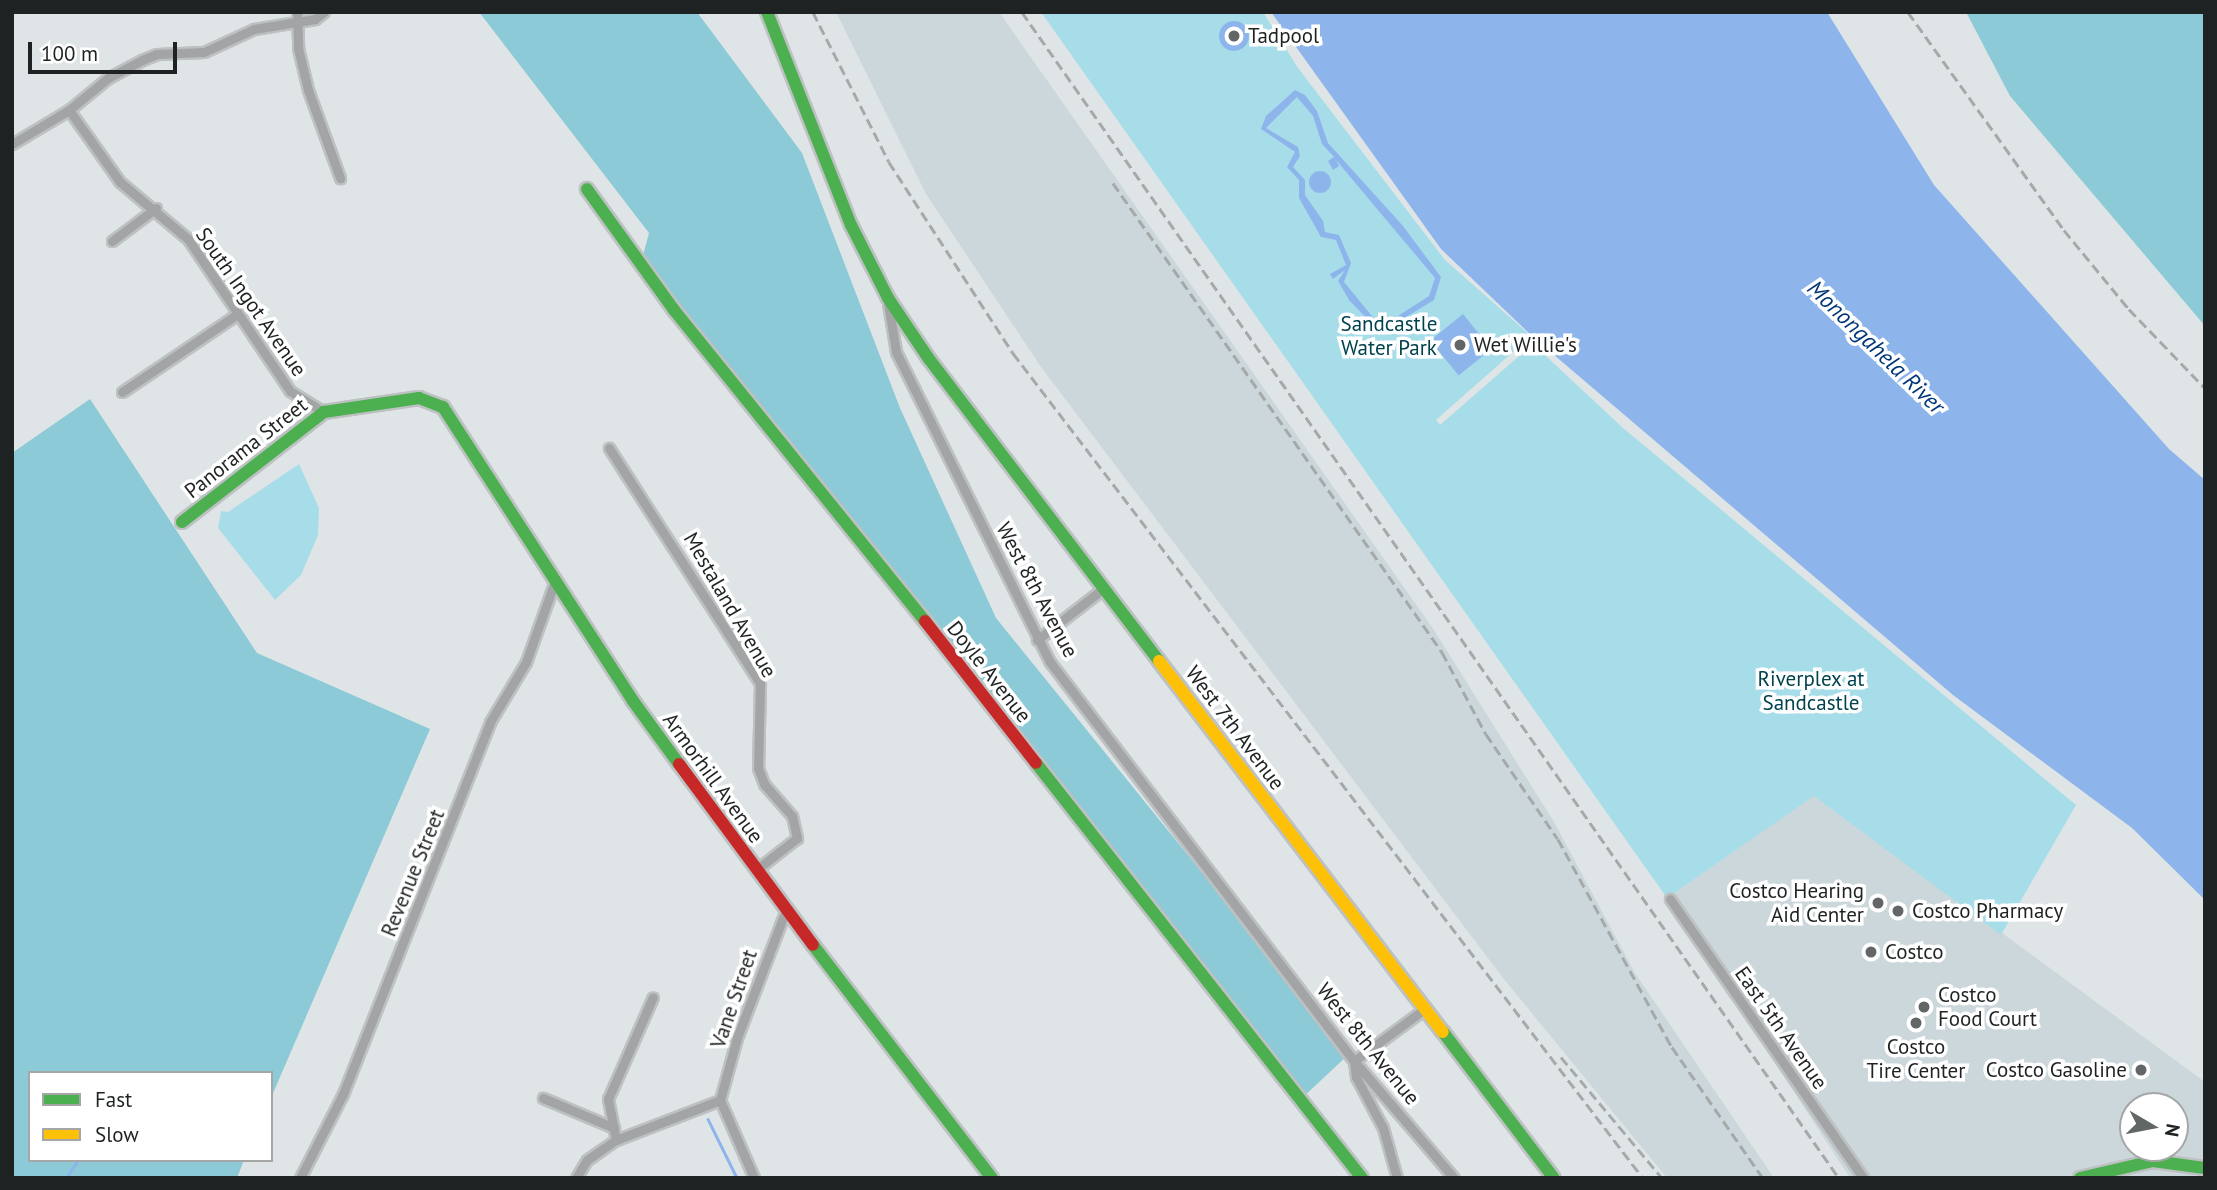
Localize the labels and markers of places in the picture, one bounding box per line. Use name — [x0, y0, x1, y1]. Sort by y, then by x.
place label: Tadpool — [1248, 23, 1319, 49]
marker: Tadpool — [1226, 28, 1242, 44]
place label: Wet Willie's — [1474, 332, 1577, 358]
marker: Wet Willie's — [1452, 337, 1468, 353]
place label: Costco Hearing Aid Center — [1729, 878, 1864, 928]
marker: Costco Hearing Aid Center — [1870, 895, 1886, 911]
place label: Costco Pharmacy — [1912, 898, 2063, 924]
marker: Costco Pharmacy — [1890, 903, 1906, 919]
place label: Costco — [1885, 939, 1943, 965]
marker: Costco — [1863, 944, 1879, 960]
place label: Costco Food Court — [1938, 982, 2037, 1032]
marker: Costco Food Court — [1916, 999, 1932, 1015]
marker: Costco Tire Center — [1908, 1015, 1924, 1031]
place label: Costco Tire Center — [1867, 1034, 1965, 1084]
place label: Costco Gasoline — [1986, 1057, 2127, 1083]
marker: Costco Gasoline — [2133, 1062, 2149, 1078]

